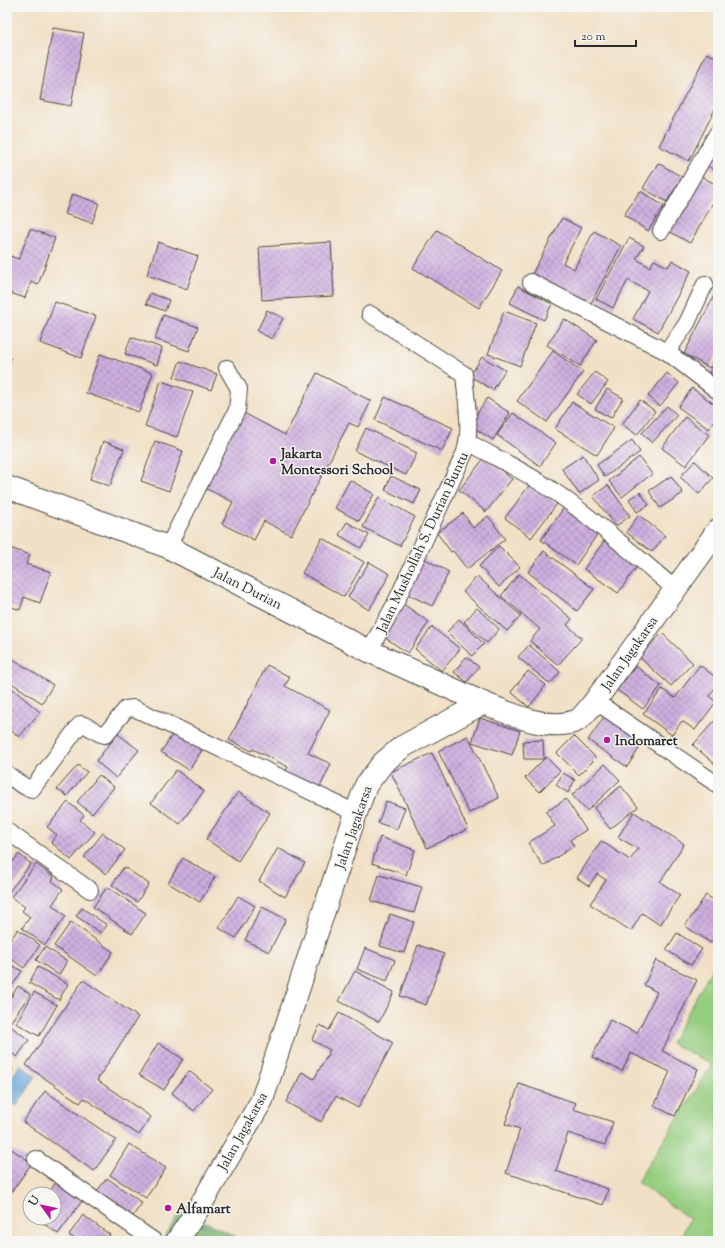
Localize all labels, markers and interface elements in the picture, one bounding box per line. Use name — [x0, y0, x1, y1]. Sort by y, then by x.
scale bar — [575, 22, 636, 48]
text: 20 m — [581, 28, 606, 46]
place label: Jakarta Montessori School — [280, 445, 394, 481]
street label: Jalan Mushollah S. Durian Buntu — [373, 449, 475, 638]
marker: Jakarta Montessori School — [268, 456, 278, 466]
street label: Jalan Durian — [208, 563, 285, 616]
street label: Jalan Jagakarsa — [597, 612, 664, 696]
place label: Indomaret — [615, 732, 678, 752]
marker: Indomaret — [602, 735, 612, 745]
street label: Jalan Jagakarsa — [331, 783, 379, 873]
street label: Jalan Jagakarsa — [213, 1089, 274, 1176]
north arrow — [22, 1186, 62, 1226]
text: U — [25, 1193, 44, 1210]
place label: Alfamart — [176, 1200, 231, 1220]
marker: Alfamart — [163, 1203, 173, 1213]

